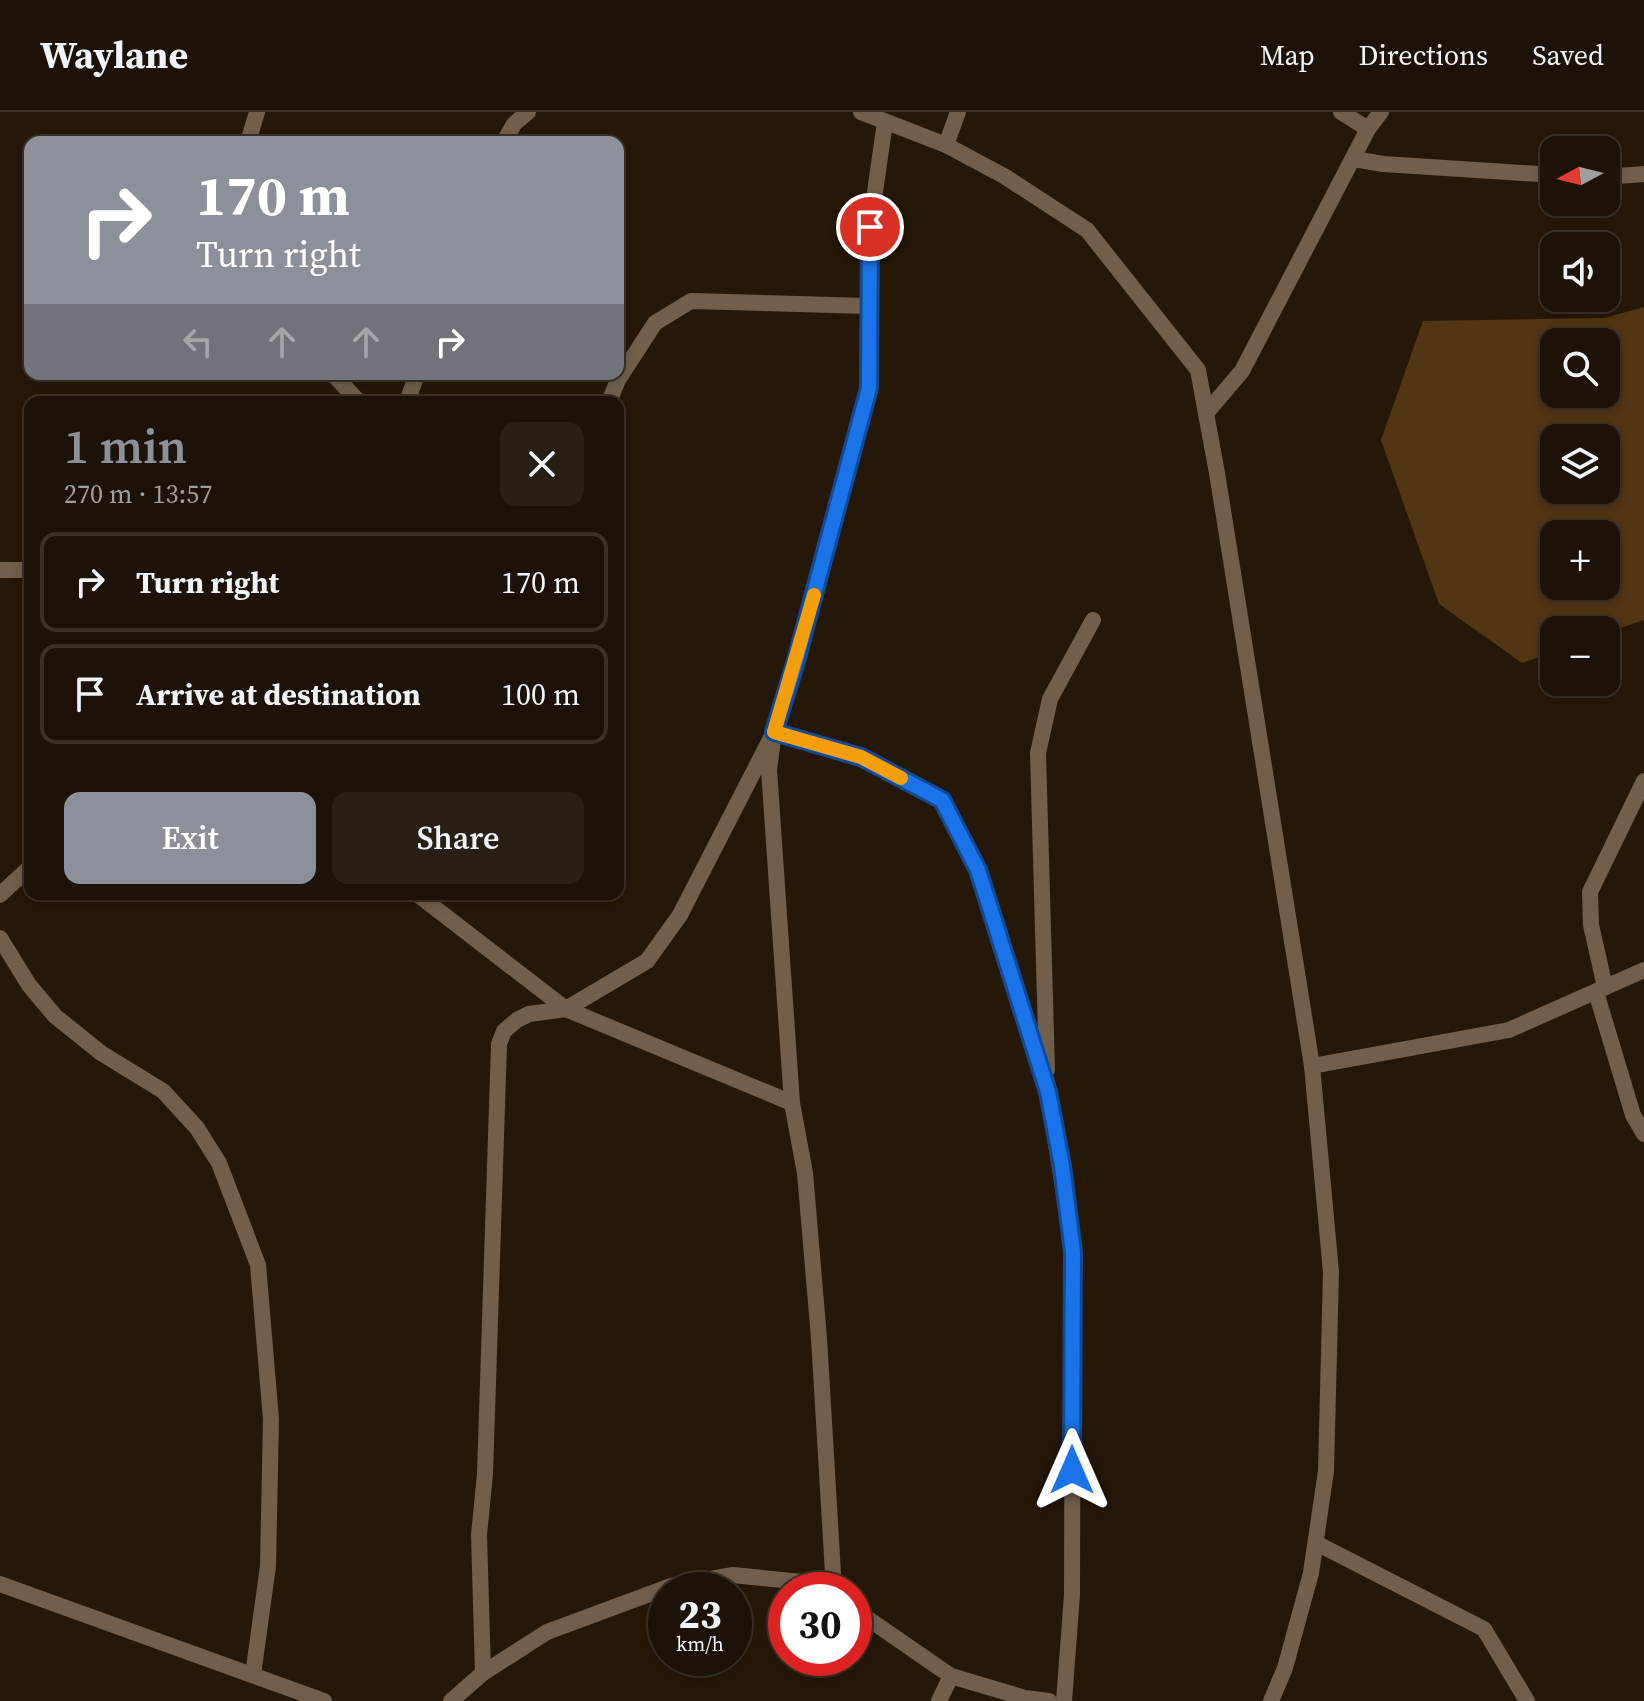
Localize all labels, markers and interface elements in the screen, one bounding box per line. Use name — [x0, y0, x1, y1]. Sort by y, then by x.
text: Waylane — [40, 29, 188, 81]
text: Map — [1260, 36, 1315, 74]
text: Directions — [1359, 36, 1488, 74]
text: Saved — [1532, 36, 1604, 74]
north arrow — [1540, 136, 1620, 216]
map controls — [1540, 136, 1620, 696]
text: 170 m — [196, 157, 350, 234]
icon: right — [64, 168, 168, 272]
pin — [836, 193, 904, 261]
icon: arrive — [848, 205, 892, 249]
text: Turn right — [196, 230, 361, 279]
button: sound — [1540, 232, 1620, 312]
icon: left — [176, 320, 220, 364]
icon: ahead — [260, 320, 304, 364]
icon: ahead — [344, 320, 388, 364]
icon: right — [428, 320, 472, 364]
button: search — [1540, 328, 1620, 408]
text: 1 min — [64, 413, 187, 479]
button: close — [500, 422, 584, 506]
button: layers — [1540, 424, 1620, 504]
text: 270 m · 13:57 — [64, 476, 212, 512]
button: + — [1540, 520, 1620, 600]
icon: right — [68, 560, 112, 604]
text: Turn right — [136, 562, 279, 603]
text: 170 m — [501, 562, 580, 603]
button: − — [1540, 616, 1620, 696]
icon: arrive — [68, 672, 112, 716]
text: Arrive at destination — [136, 674, 421, 715]
text: 100 m — [501, 674, 580, 715]
button: Exit — [64, 792, 316, 884]
button: Share — [332, 792, 584, 884]
position arrow — [1030, 1428, 1114, 1512]
speed limit sign: 30 — [768, 1572, 872, 1676]
text: 23 — [678, 1587, 722, 1641]
text: km/h — [676, 1630, 724, 1658]

